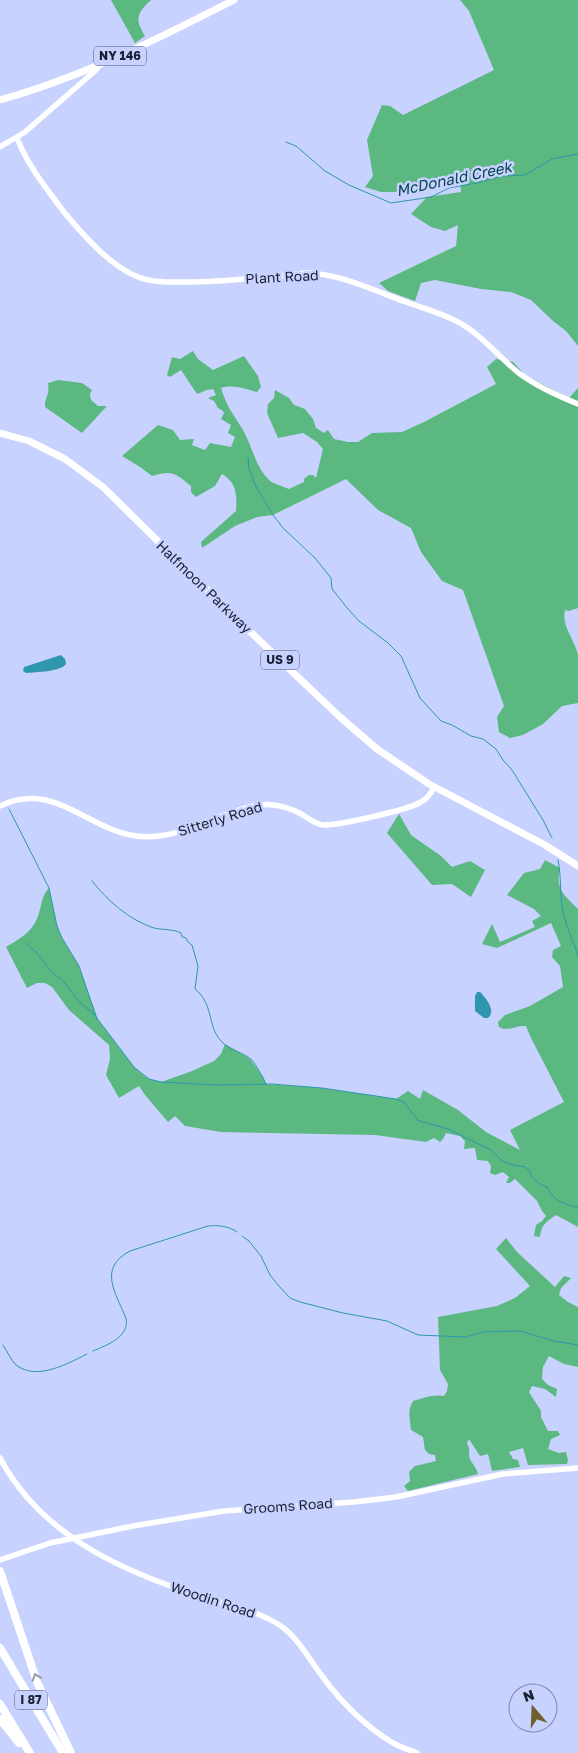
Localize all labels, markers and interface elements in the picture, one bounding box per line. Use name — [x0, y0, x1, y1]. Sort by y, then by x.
road number: NY 146 — [94, 46, 146, 66]
water label: McDonald Creek — [394, 157, 515, 199]
street label: Plant Road — [245, 266, 319, 287]
street label: Halfmoon Parkway — [153, 537, 256, 637]
road number: US 9 — [261, 650, 299, 670]
street label: Sitterly Road — [176, 798, 264, 839]
street label: Grooms Road — [243, 1494, 333, 1517]
street label: Woodin Road — [168, 1578, 258, 1621]
one-way arrow — [31, 1673, 41, 1682]
north arrow — [508, 1683, 558, 1733]
text: N — [521, 1685, 536, 1705]
road number: I 87 — [15, 1690, 47, 1710]

